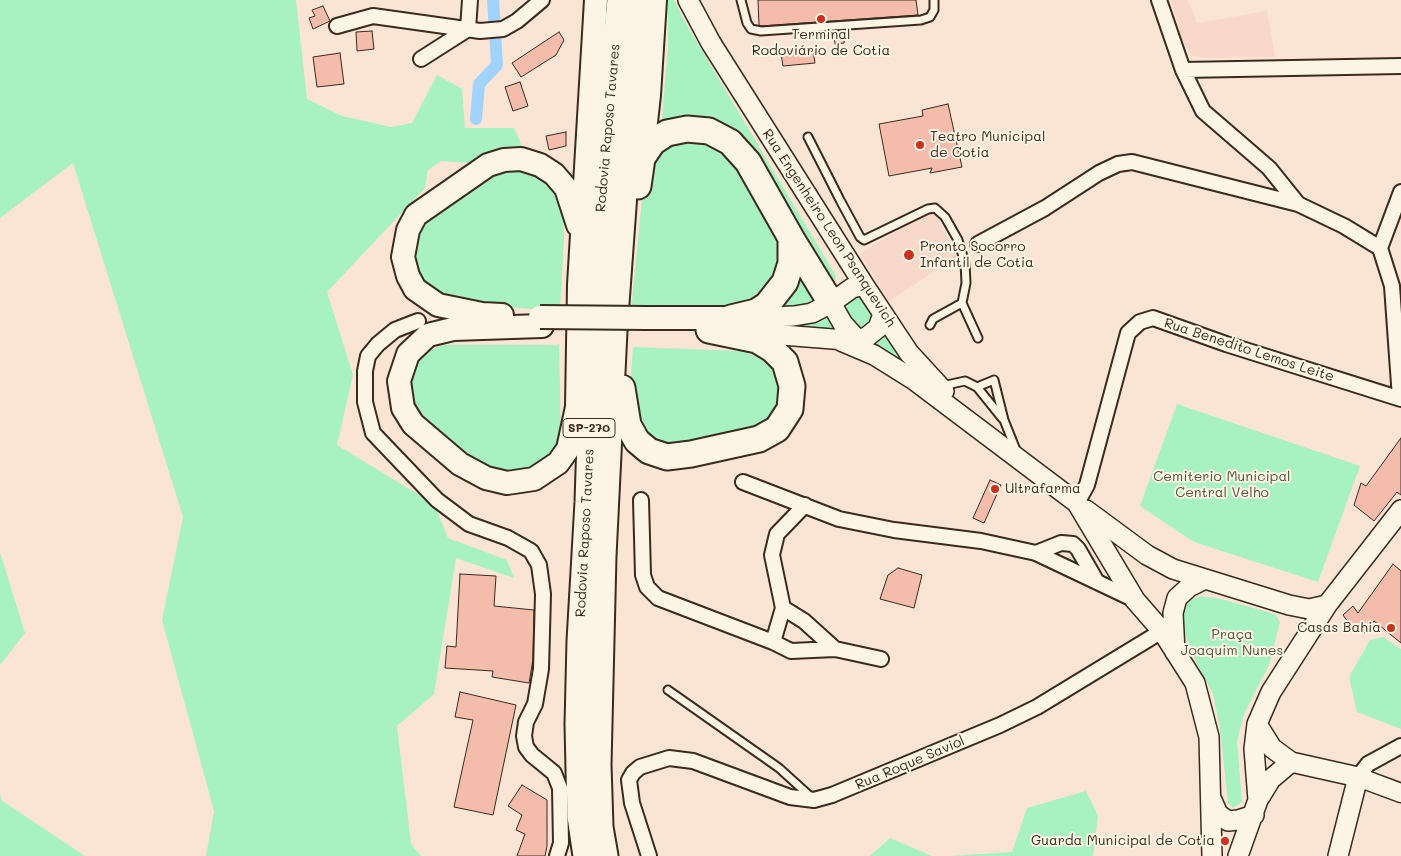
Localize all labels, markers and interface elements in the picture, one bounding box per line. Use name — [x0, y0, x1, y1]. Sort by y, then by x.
marker: Terminal Rodoviário de Cotia — [815, 13, 827, 25]
place label: Terminal Rodoviário de Cotia — [752, 27, 890, 59]
street label: Rodovia Raposo Tavares — [592, 43, 624, 213]
street label: Rua Engenheiro Leon Psanquevich — [759, 126, 899, 330]
place label: Teatro Municipal de Cotia — [930, 129, 1045, 162]
marker: Teatro Municipal de Cotia — [914, 139, 926, 151]
place label: Pronto Socorro Infantil de Cotia — [920, 239, 1034, 272]
marker: Pronto Socorro Infantil de Cotia — [902, 248, 916, 262]
street label: Rua Benedito Lemos Leite — [1162, 315, 1336, 385]
road number: SP-270 — [563, 418, 615, 438]
street label: Rodovia Raposo Tavares — [572, 448, 598, 618]
park label: Cemiterio Municipal Central Velho — [1153, 469, 1291, 502]
place label: Ultrafarma — [1005, 481, 1081, 497]
marker: Ultrafarma — [989, 483, 1001, 495]
place label: Casas Bahia — [1297, 620, 1381, 636]
marker: Casas Bahia — [1385, 622, 1397, 634]
park label: Praça Joaquim Nunes — [1181, 627, 1283, 660]
street label: Rua Roque Saviol — [853, 732, 967, 794]
place label: Guarda Municipal de Cotia — [1031, 833, 1215, 849]
marker: Guarda Municipal de Cotia — [1219, 835, 1231, 847]

